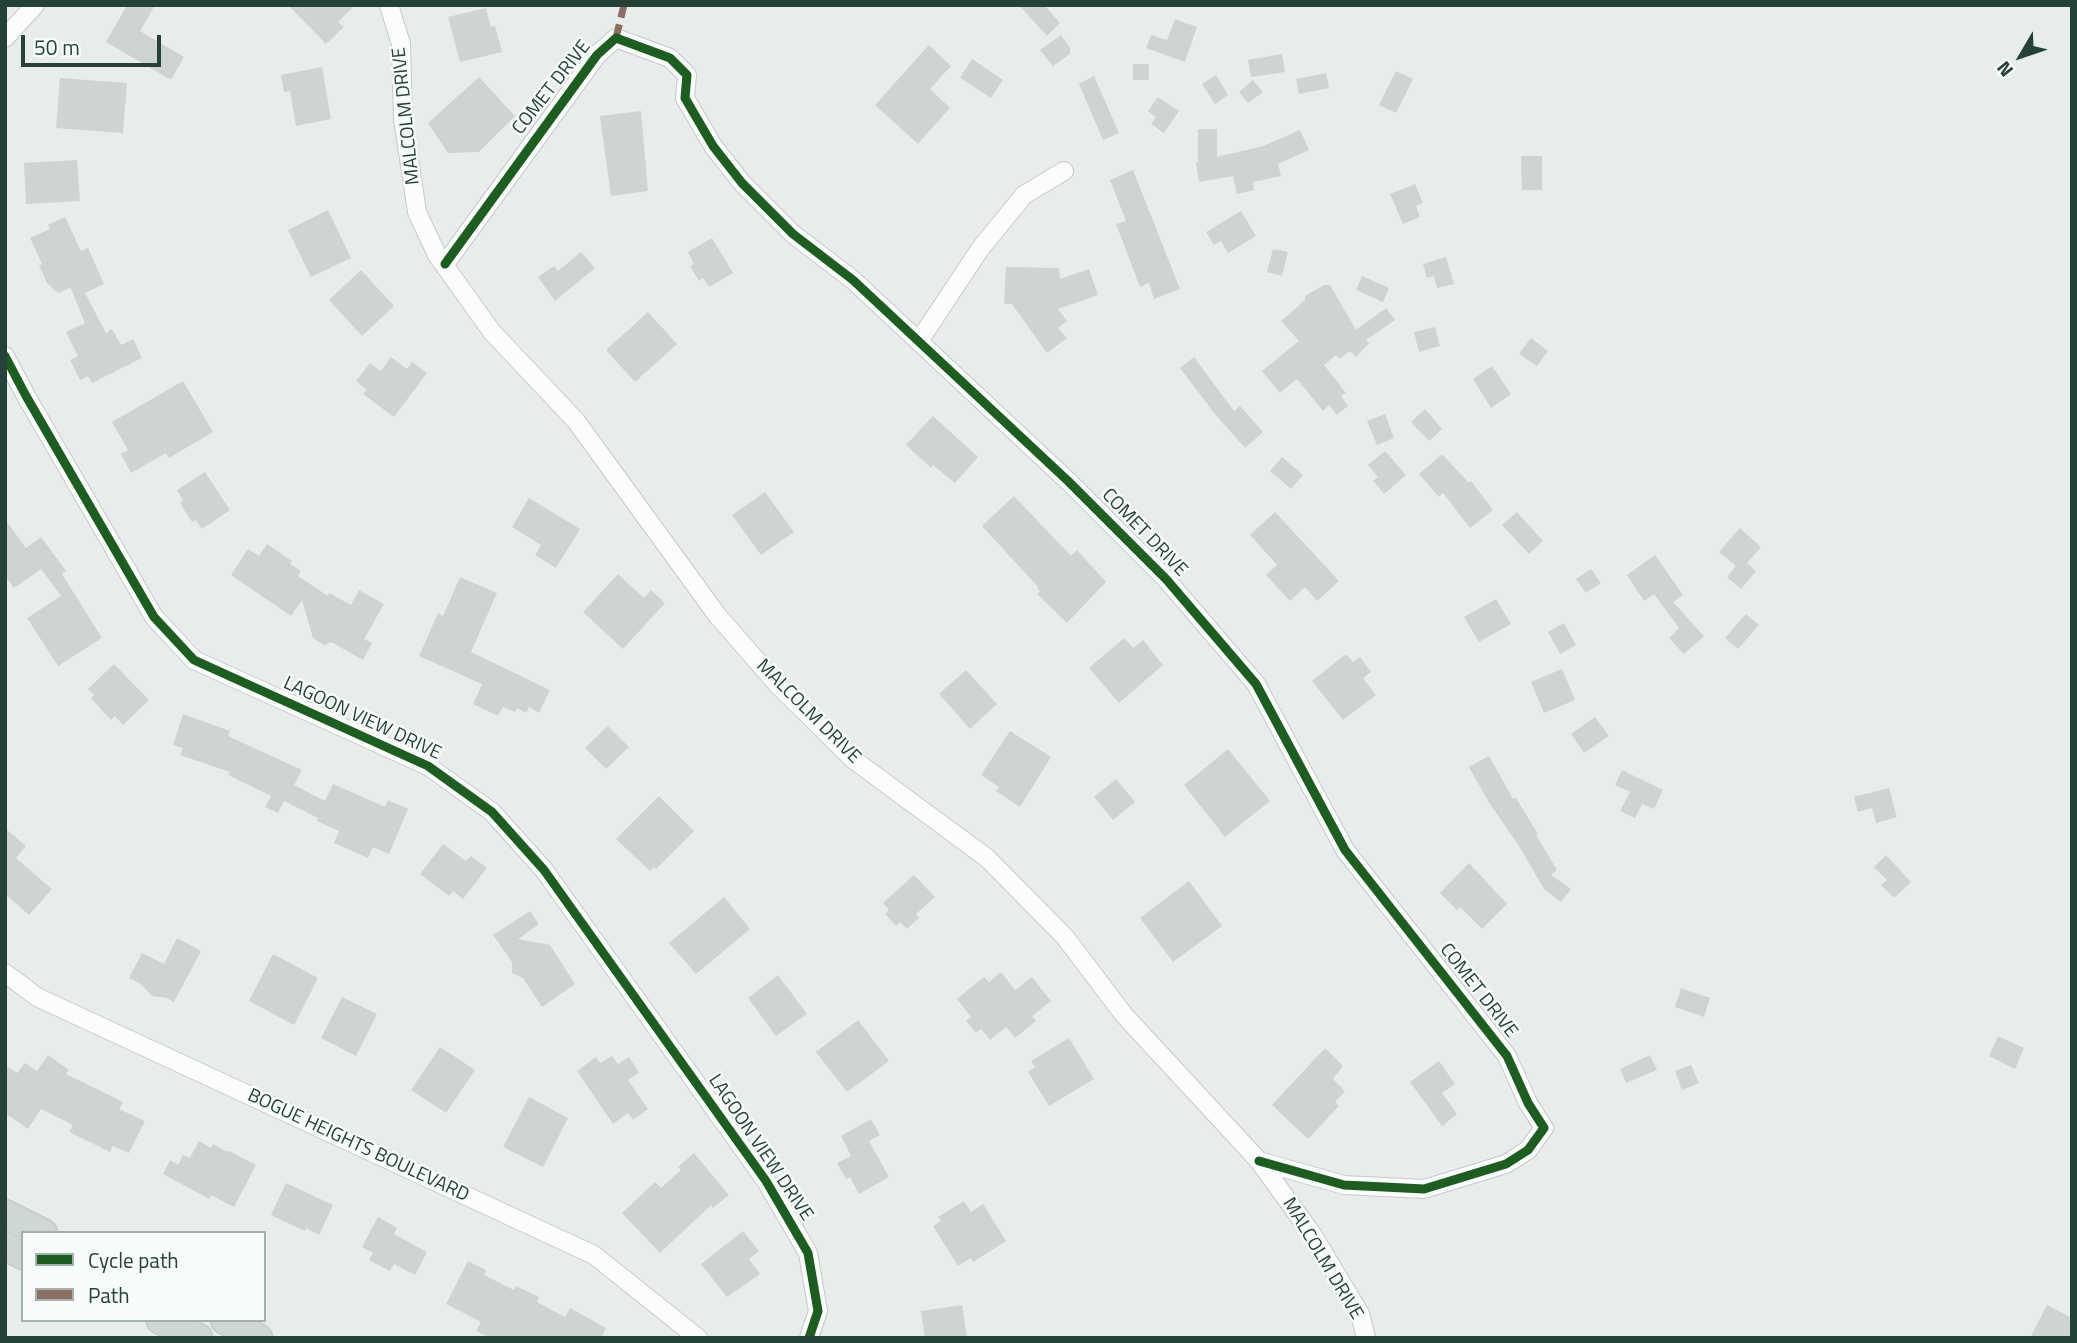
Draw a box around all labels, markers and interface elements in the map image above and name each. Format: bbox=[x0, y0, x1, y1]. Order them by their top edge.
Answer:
scale bar bbox=[24, 21, 164, 65]
north arrow bbox=[1986, 21, 2056, 91]
text: 50 m bbox=[34, 31, 80, 63]
street label: COMET DRIVE bbox=[508, 36, 596, 140]
street label: MALCOLM DRIVE bbox=[388, 46, 426, 186]
text: N bbox=[1989, 55, 2020, 84]
street label: COMET DRIVE bbox=[1096, 484, 1192, 582]
street label: MALCOLM DRIVE bbox=[751, 655, 865, 769]
street label: LAGOON VIEW DRIVE bbox=[279, 672, 445, 766]
street label: COMET DRIVE bbox=[1434, 939, 1522, 1043]
street label: LAGOON VIEW DRIVE bbox=[703, 1071, 817, 1225]
street label: BOGUE HEIGHTS BOULEVARD bbox=[244, 1085, 472, 1207]
street label: MALCOLM DRIVE bbox=[1277, 1194, 1367, 1324]
legend bbox=[21, 1231, 266, 1322]
text: Cycle path bbox=[88, 1244, 179, 1276]
text: Path bbox=[88, 1279, 130, 1311]

